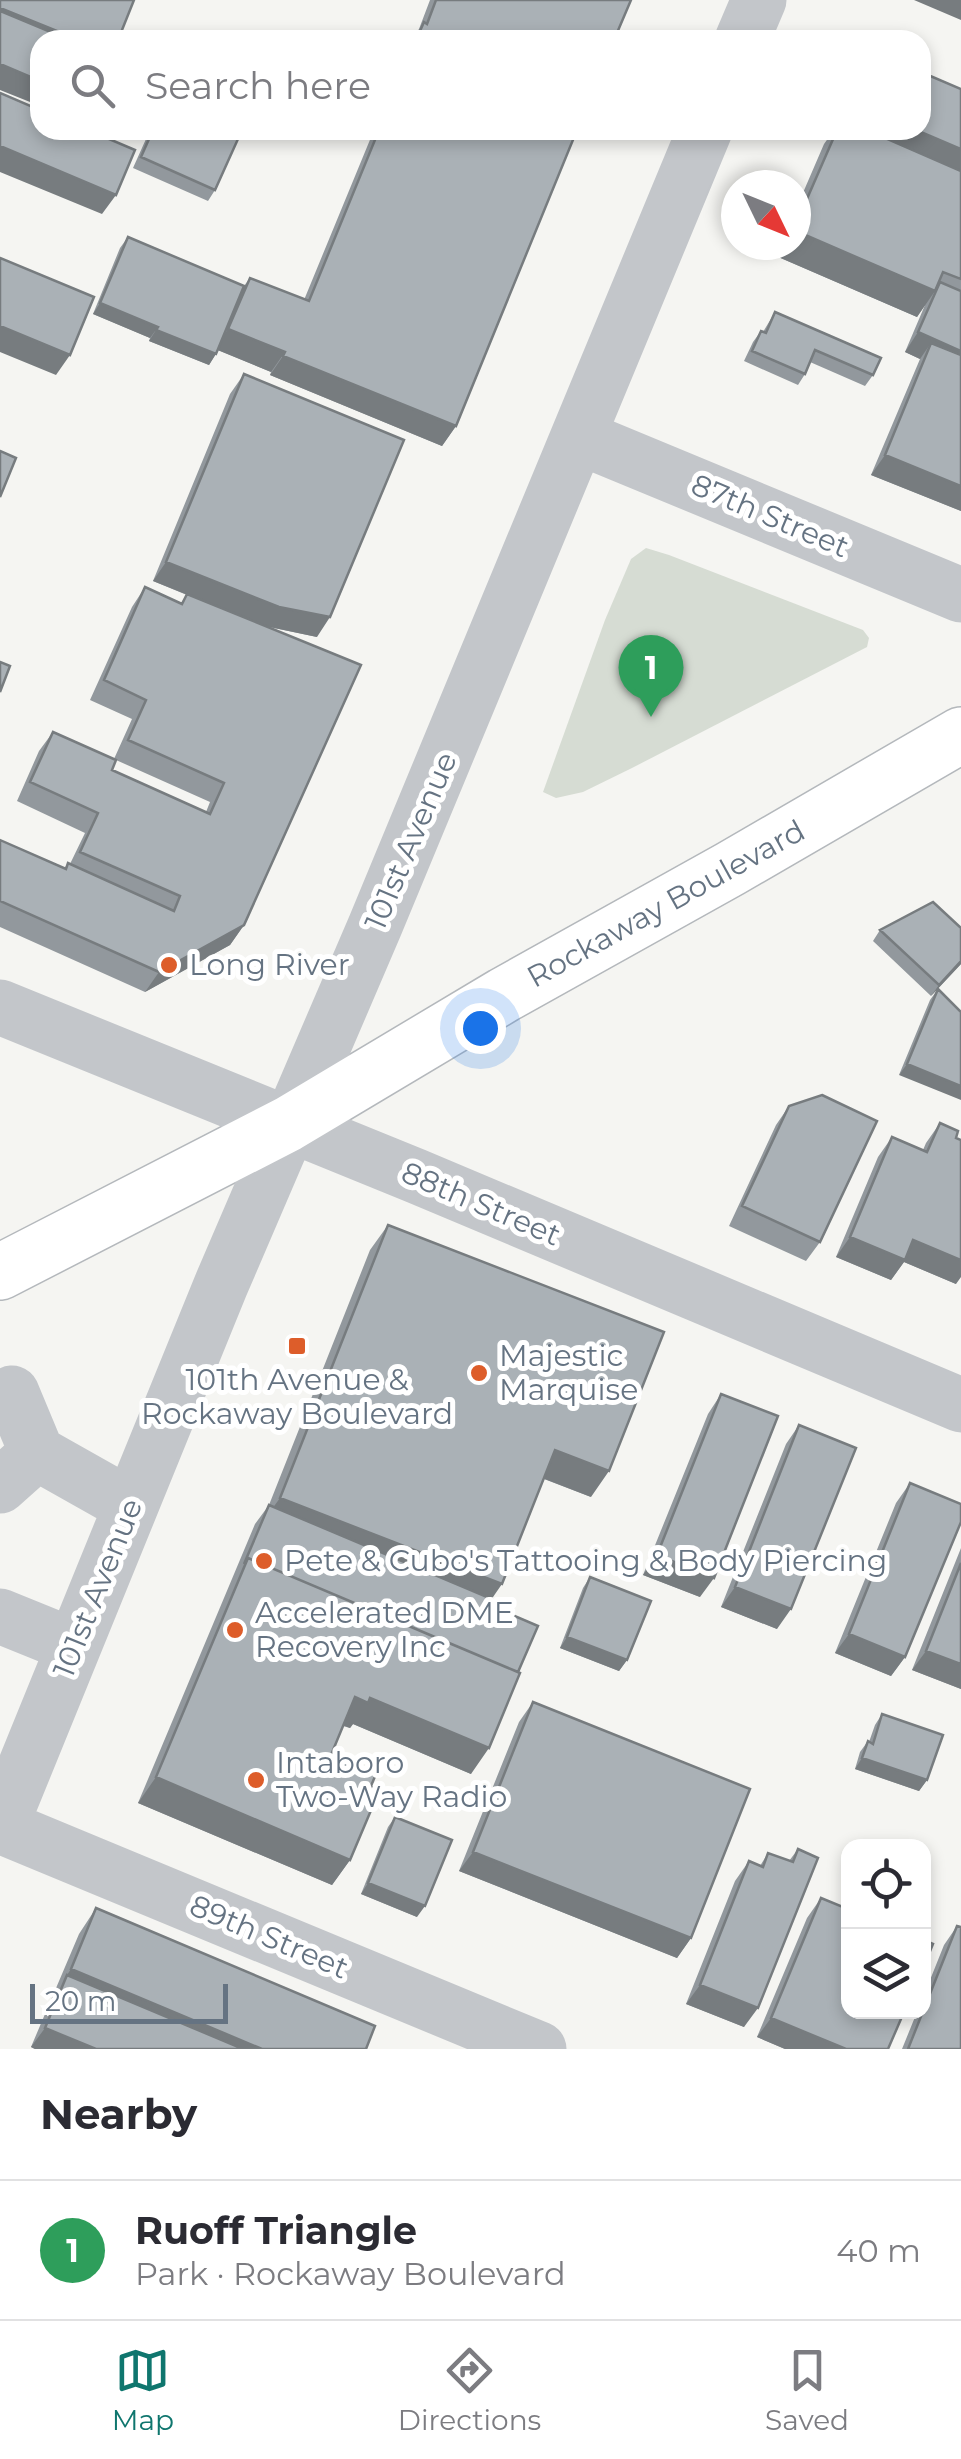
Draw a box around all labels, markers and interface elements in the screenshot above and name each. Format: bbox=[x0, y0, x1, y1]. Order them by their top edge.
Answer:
search box bbox=[30, 30, 931, 140]
icon: search bbox=[65, 58, 120, 113]
text: Search here bbox=[145, 62, 371, 109]
north arrow bbox=[721, 170, 811, 260]
street label: 87th Street bbox=[686, 466, 854, 565]
pin: 1 bbox=[618, 634, 684, 717]
street label: 101st Avenue bbox=[357, 746, 465, 935]
street label: Rockaway Boulevard bbox=[520, 812, 811, 995]
place label: Long River bbox=[189, 946, 350, 983]
marker: Long River bbox=[158, 954, 180, 976]
your location bbox=[455, 1003, 506, 1054]
street label: 88th Street bbox=[396, 1153, 566, 1254]
marker: 101th Avenue & Rockaway Boulevard bbox=[286, 1335, 308, 1357]
place label: Majestic Marquise bbox=[499, 1337, 638, 1408]
place label: 101th Avenue & Rockaway Boulevard bbox=[141, 1361, 453, 1432]
marker: Majestic Marquise bbox=[468, 1362, 490, 1384]
street label: 101st Avenue bbox=[45, 1493, 150, 1683]
place label: Pete & Cubo's Tattooing & Body Piercing bbox=[284, 1542, 887, 1579]
marker: Pete & Cubo's Tattooing & Body Piercing bbox=[253, 1550, 275, 1572]
place label: Accelerated DME Recovery Inc bbox=[255, 1594, 514, 1665]
marker: Accelerated DME Recovery Inc bbox=[224, 1619, 246, 1641]
place label: Intaboro Two-Way Radio bbox=[276, 1744, 507, 1815]
marker: Intaboro Two-Way Radio bbox=[245, 1769, 267, 1791]
map controls bbox=[841, 1839, 931, 2019]
button: locate bbox=[841, 1839, 931, 1929]
street label: 89th Street bbox=[184, 1887, 354, 1987]
button: layers bbox=[841, 1929, 931, 2019]
scale bar bbox=[30, 1979, 228, 2024]
text: 20 m bbox=[45, 1984, 116, 2018]
text: Nearby bbox=[40, 2088, 197, 2140]
text: Ruoff Triangle bbox=[135, 2207, 417, 2254]
text: 1 bbox=[66, 2231, 79, 2270]
text: 40 m bbox=[836, 2231, 921, 2270]
text: Park · Rockaway Boulevard bbox=[135, 2254, 566, 2293]
tab: Map bbox=[112, 2343, 174, 2437]
tab: Directions bbox=[398, 2343, 541, 2437]
tab: Saved bbox=[765, 2343, 849, 2437]

